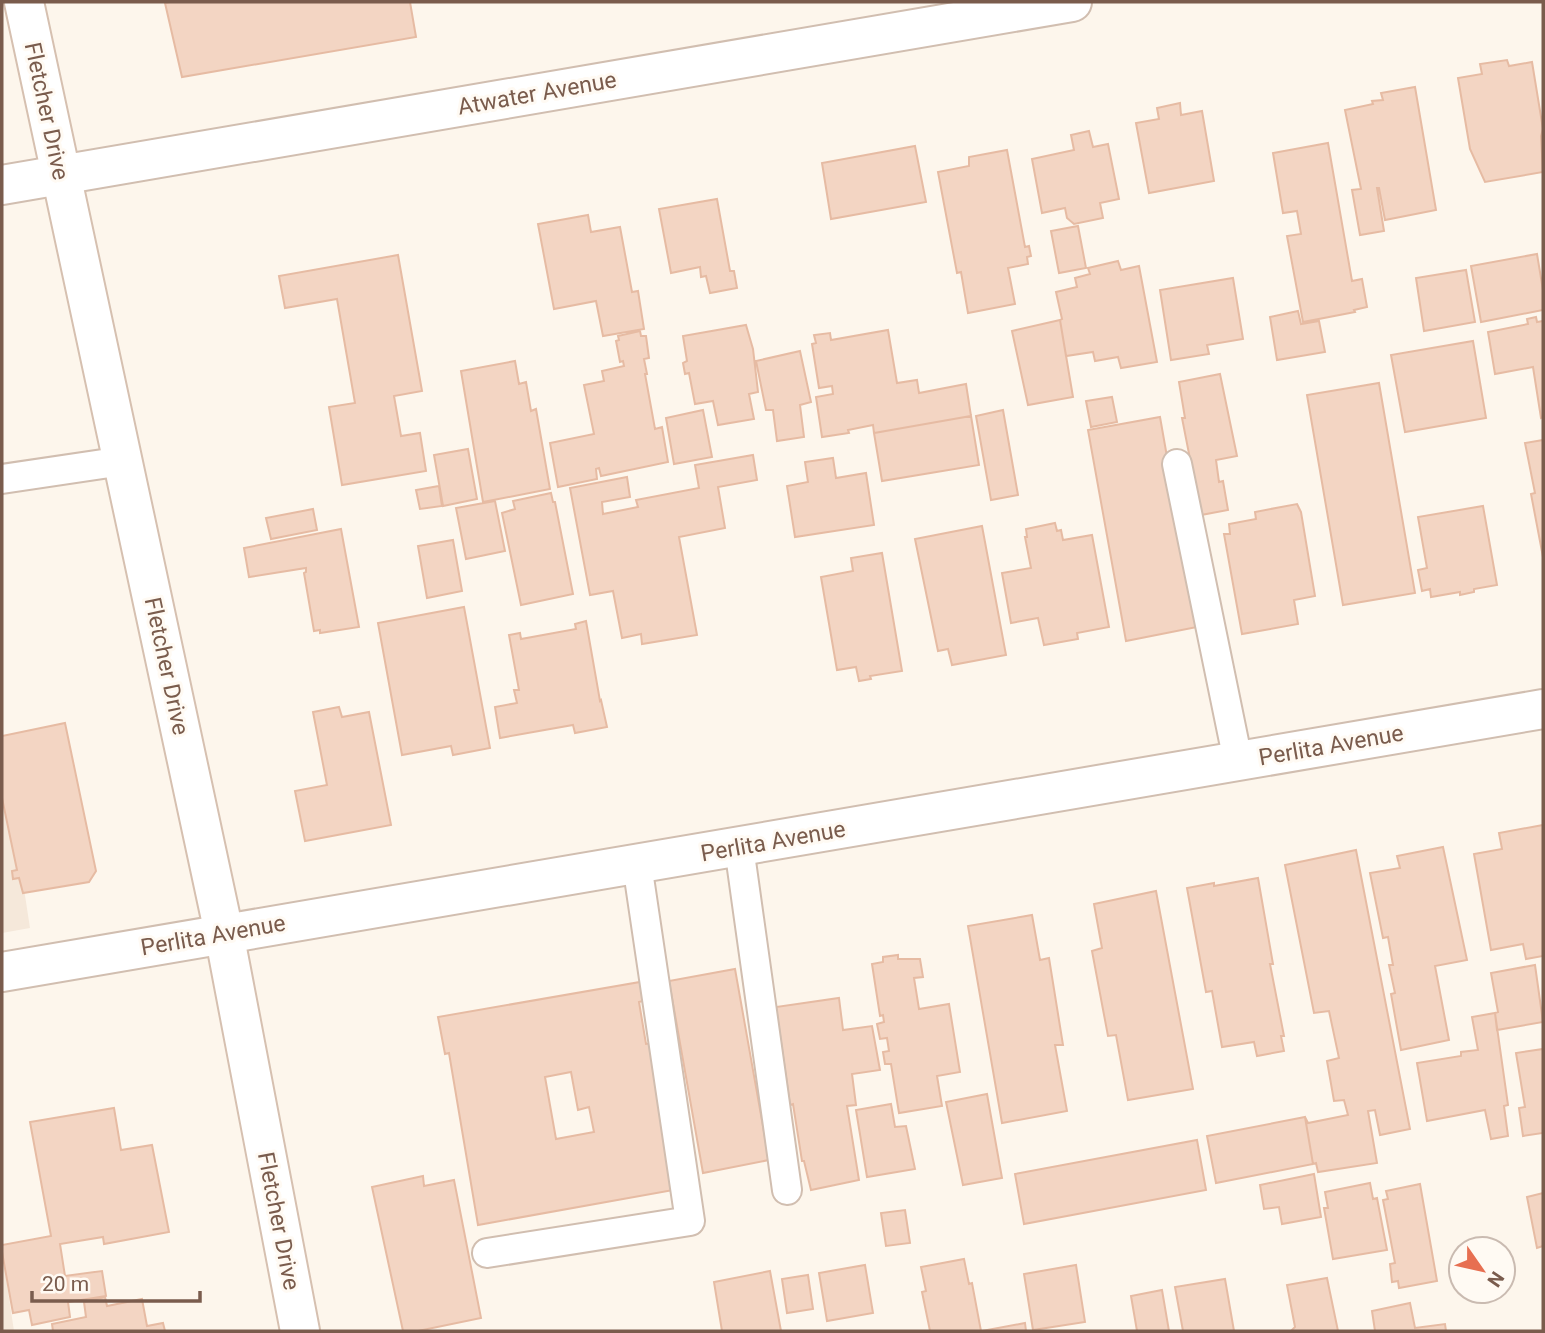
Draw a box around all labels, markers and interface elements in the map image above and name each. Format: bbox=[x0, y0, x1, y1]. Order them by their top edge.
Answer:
street label: Fletcher Drive bbox=[19, 40, 74, 182]
street label: Atwater Avenue bbox=[456, 66, 618, 121]
street label: Fletcher Drive bbox=[139, 595, 194, 737]
street label: Perlita Avenue bbox=[1257, 719, 1406, 772]
street label: Perlita Avenue bbox=[699, 815, 848, 868]
street label: Perlita Avenue bbox=[139, 909, 288, 962]
street label: Fletcher Drive bbox=[252, 1150, 305, 1292]
north arrow bbox=[1447, 1235, 1517, 1305]
scale bar bbox=[32, 1260, 200, 1304]
text: N bbox=[1482, 1267, 1509, 1291]
text: 20 m bbox=[42, 1272, 89, 1296]

